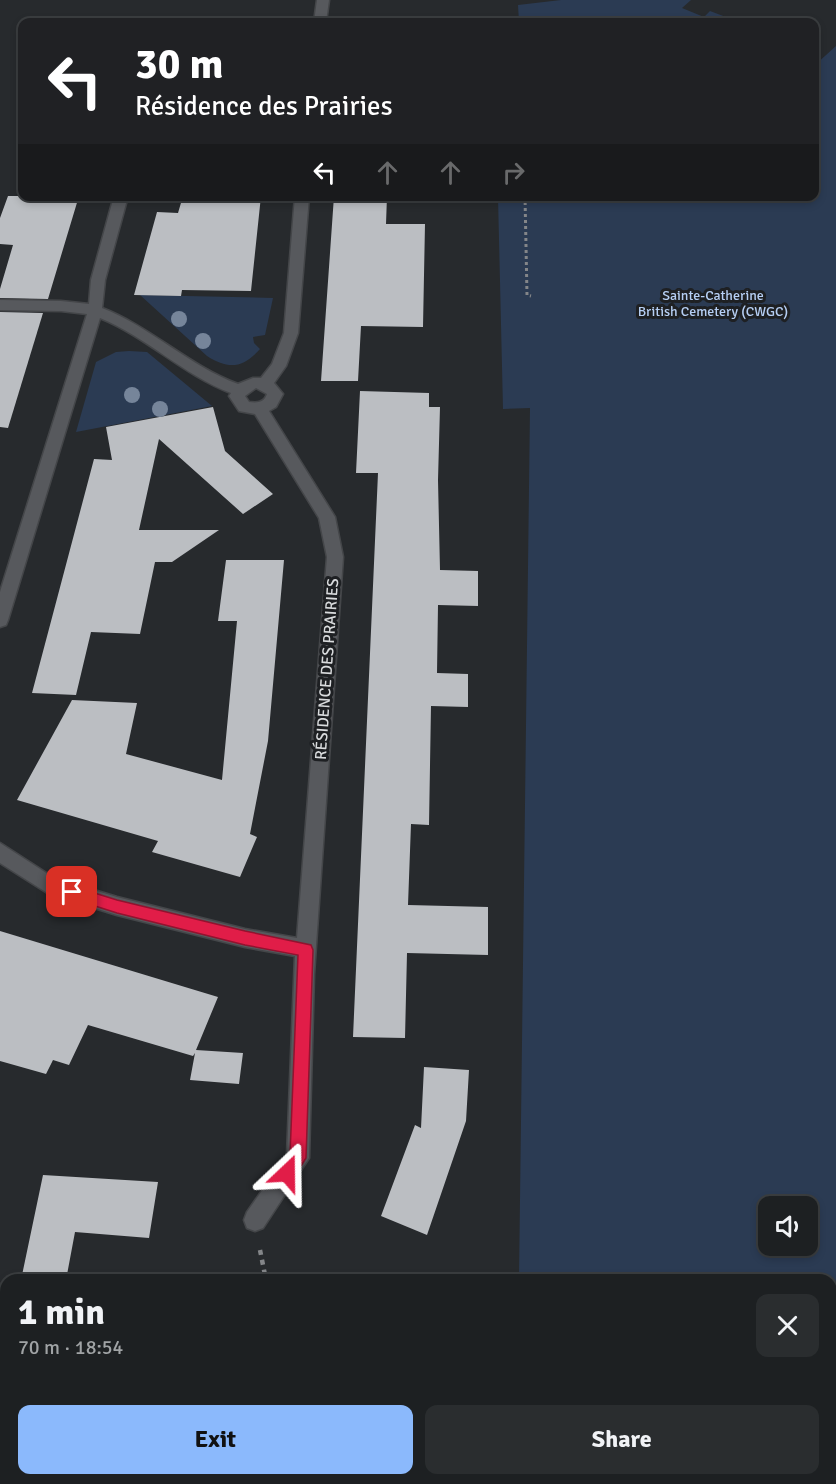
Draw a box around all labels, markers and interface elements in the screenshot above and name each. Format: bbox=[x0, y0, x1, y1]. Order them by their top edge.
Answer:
text: 30 m bbox=[135, 39, 224, 90]
icon: left bbox=[36, 42, 114, 120]
text: Résidence des Prairies bbox=[135, 90, 392, 123]
icon: left bbox=[308, 156, 341, 189]
icon: ahead bbox=[371, 156, 404, 189]
icon: ahead bbox=[434, 156, 467, 189]
icon: right bbox=[497, 156, 530, 189]
park label: Sainte-Catherine British Cemetery (CWGC) bbox=[638, 287, 788, 320]
street label: RÉSIDENCE DES PRAIRIES bbox=[311, 577, 343, 761]
pin bbox=[46, 866, 97, 917]
icon: arrive bbox=[55, 875, 88, 908]
position arrow bbox=[255, 1141, 319, 1205]
map controls bbox=[758, 1196, 818, 1256]
button: sound bbox=[758, 1196, 818, 1256]
text: 1 min bbox=[18, 1290, 105, 1335]
button: close bbox=[756, 1294, 819, 1357]
text: 70 m · 18:54 bbox=[18, 1335, 123, 1360]
button: Exit bbox=[18, 1405, 413, 1474]
button: Share bbox=[425, 1405, 819, 1474]

